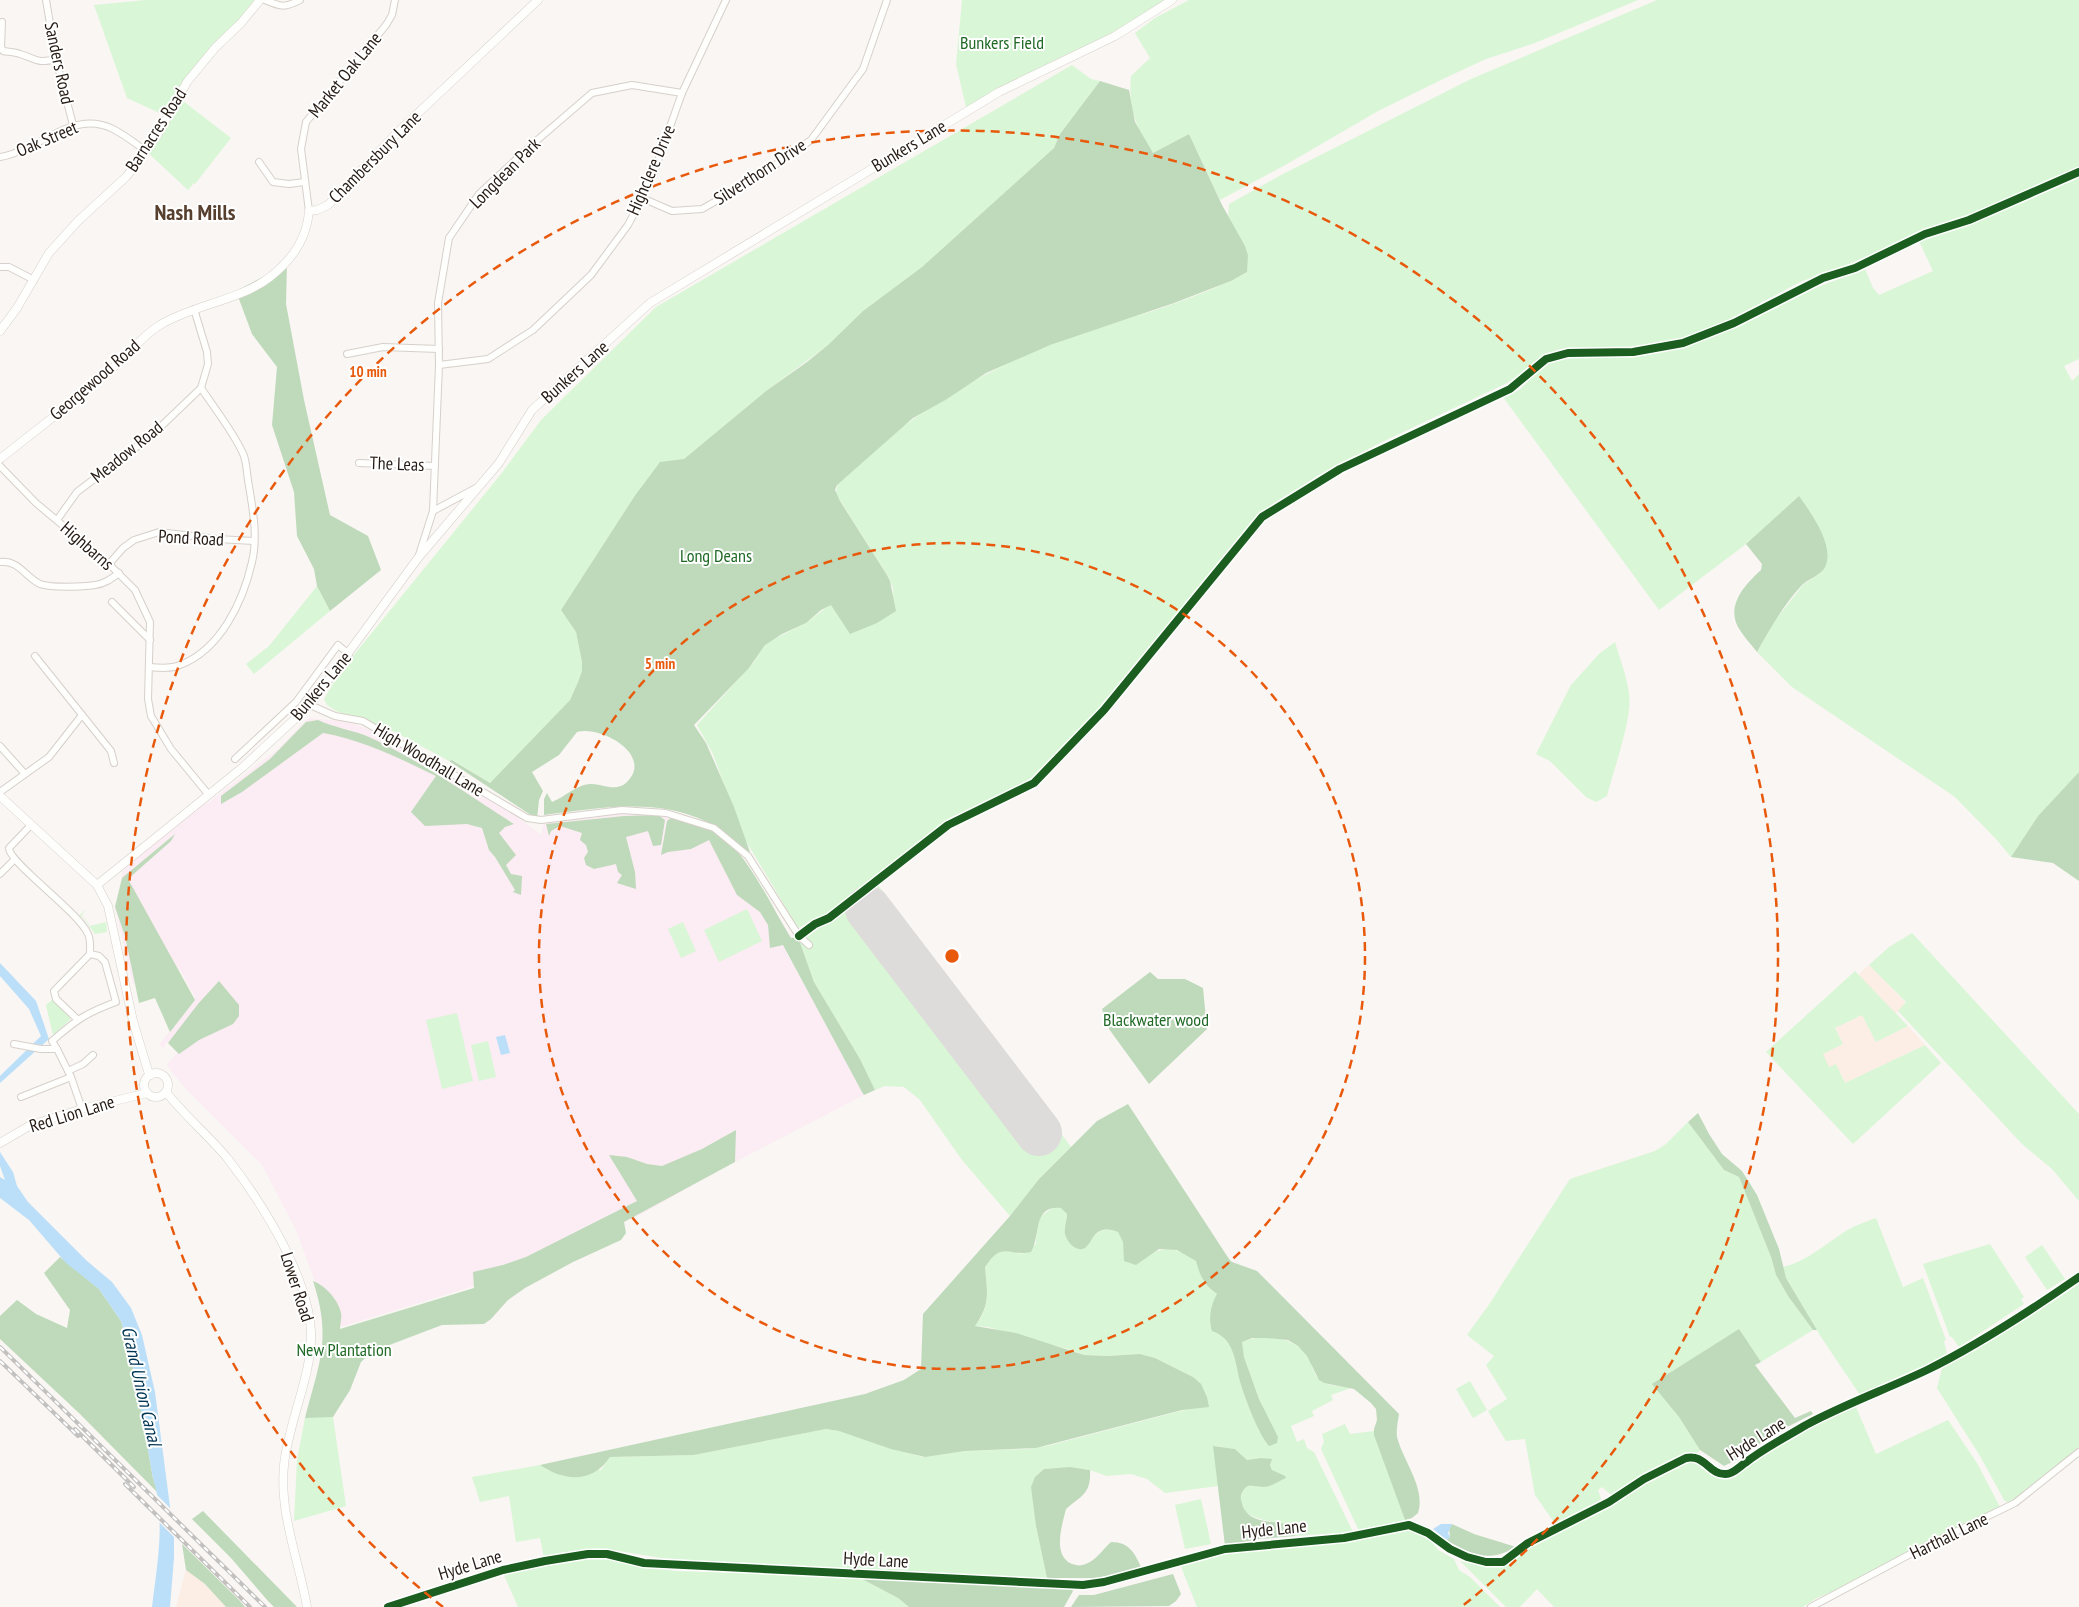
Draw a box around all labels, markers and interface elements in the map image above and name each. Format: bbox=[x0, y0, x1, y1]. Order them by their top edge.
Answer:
street label: Sanders Road bbox=[40, 20, 79, 106]
street label: Market Oak Lane bbox=[303, 27, 386, 122]
park label: Bunkers Field bbox=[960, 31, 1044, 54]
street label: Barnacres Road bbox=[120, 84, 191, 176]
street label: Chambersbury Lane bbox=[323, 105, 426, 208]
street label: Bunkers Lane bbox=[867, 114, 950, 177]
street label: Oak Street bbox=[13, 115, 81, 162]
street label: Highclere Drive bbox=[621, 121, 680, 219]
street label: Longdean Park bbox=[464, 132, 545, 213]
street label: Silverthorn Drive bbox=[709, 133, 810, 210]
district label: Nash Mills bbox=[154, 198, 236, 226]
street label: Georgewood Road bbox=[45, 334, 145, 425]
street label: Bunkers Lane bbox=[536, 335, 613, 408]
text: 10 min bbox=[349, 362, 387, 381]
street label: Meadow Road bbox=[86, 416, 167, 488]
street label: The Leas bbox=[369, 451, 425, 476]
street label: Highbarns bbox=[56, 516, 119, 575]
street label: Pond Road bbox=[158, 524, 224, 551]
park label: Long Deans bbox=[680, 544, 752, 567]
street label: Bunkers Lane bbox=[285, 646, 356, 725]
text: 5 min bbox=[645, 654, 675, 673]
street label: High Woodhall Lane bbox=[370, 718, 489, 802]
centre of rings bbox=[943, 947, 961, 965]
park label: Blackwater wood bbox=[1103, 1008, 1209, 1031]
street label: Red Lion Lane bbox=[27, 1090, 117, 1137]
street label: Lower Road bbox=[275, 1249, 319, 1324]
water label: Grand Union Canal bbox=[117, 1324, 168, 1450]
park label: New Plantation bbox=[296, 1338, 392, 1361]
street label: Hyde Lane bbox=[1722, 1412, 1789, 1466]
street label: Harthall Lane bbox=[1906, 1507, 1992, 1564]
street label: Hyde Lane bbox=[1240, 1514, 1308, 1543]
street label: Hyde Lane bbox=[435, 1544, 504, 1585]
street label: Hyde Lane bbox=[843, 1546, 909, 1573]

